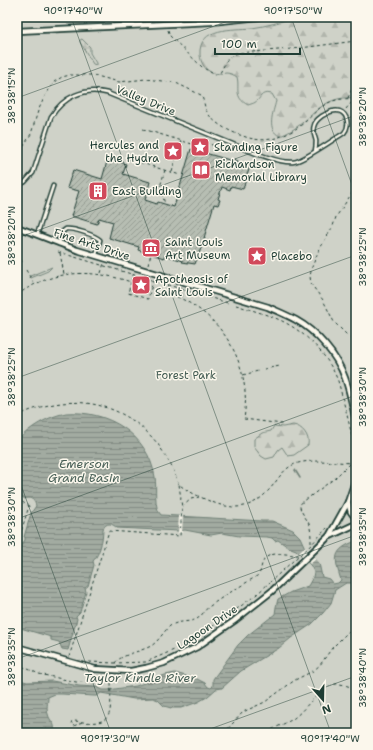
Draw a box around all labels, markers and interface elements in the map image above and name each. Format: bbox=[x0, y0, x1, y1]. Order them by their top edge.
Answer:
text: 90°17'40"W bbox=[43, 4, 103, 17]
text: 90°17'50"W bbox=[263, 4, 323, 17]
scale bar bbox=[215, 30, 300, 56]
text: 100 m bbox=[221, 36, 257, 52]
text: 38°38'15"N bbox=[5, 68, 18, 124]
street label: Valley Drive bbox=[114, 82, 178, 119]
text: 38°38'20"N bbox=[356, 87, 369, 147]
place icon: Standing Figure bbox=[189, 136, 211, 158]
place label: Hercules and the Hydra bbox=[90, 138, 159, 166]
place icon: Hercules and the Hydra bbox=[162, 140, 184, 162]
place label: Standing Figure bbox=[214, 140, 298, 155]
place label: Richardson Memorial Library bbox=[215, 157, 307, 185]
library icon: Richardson Memorial Library bbox=[190, 159, 212, 181]
building icon: East Building bbox=[87, 180, 109, 202]
place label: East Building bbox=[112, 184, 182, 199]
text: 38°38'20"N bbox=[5, 206, 18, 266]
street label: Fine Arts Drive bbox=[52, 225, 132, 264]
text: 38°38'25"N bbox=[356, 227, 369, 287]
place label: Saint Louis Art Museum bbox=[165, 235, 231, 263]
museum icon: Saint Louis Art Museum bbox=[140, 237, 162, 259]
place icon: Placebo bbox=[246, 245, 268, 267]
place label: Placebo bbox=[271, 249, 312, 264]
place label: Apotheosis of Saint Louis bbox=[155, 272, 229, 300]
place icon: Apotheosis of Saint Louis bbox=[130, 274, 152, 296]
text: 38°38'25"N bbox=[5, 347, 18, 407]
text: 38°38'30"N bbox=[356, 367, 369, 427]
park label: Forest Park bbox=[156, 368, 216, 383]
water label: Emerson Grand Basin bbox=[48, 456, 120, 486]
text: 38°38'30"N bbox=[5, 487, 18, 547]
text: 38°38'35"N bbox=[356, 507, 369, 567]
street label: Lagoon Drive bbox=[174, 602, 241, 653]
text: 38°38'35"N bbox=[5, 627, 18, 687]
text: 38°38'40"N bbox=[356, 648, 369, 708]
water label: Taylor Kindle River bbox=[84, 670, 196, 686]
north arrow bbox=[303, 680, 343, 720]
text: N bbox=[319, 700, 333, 718]
text: 90°17'30"W bbox=[80, 732, 140, 745]
text: 90°17'40"W bbox=[300, 732, 360, 745]

